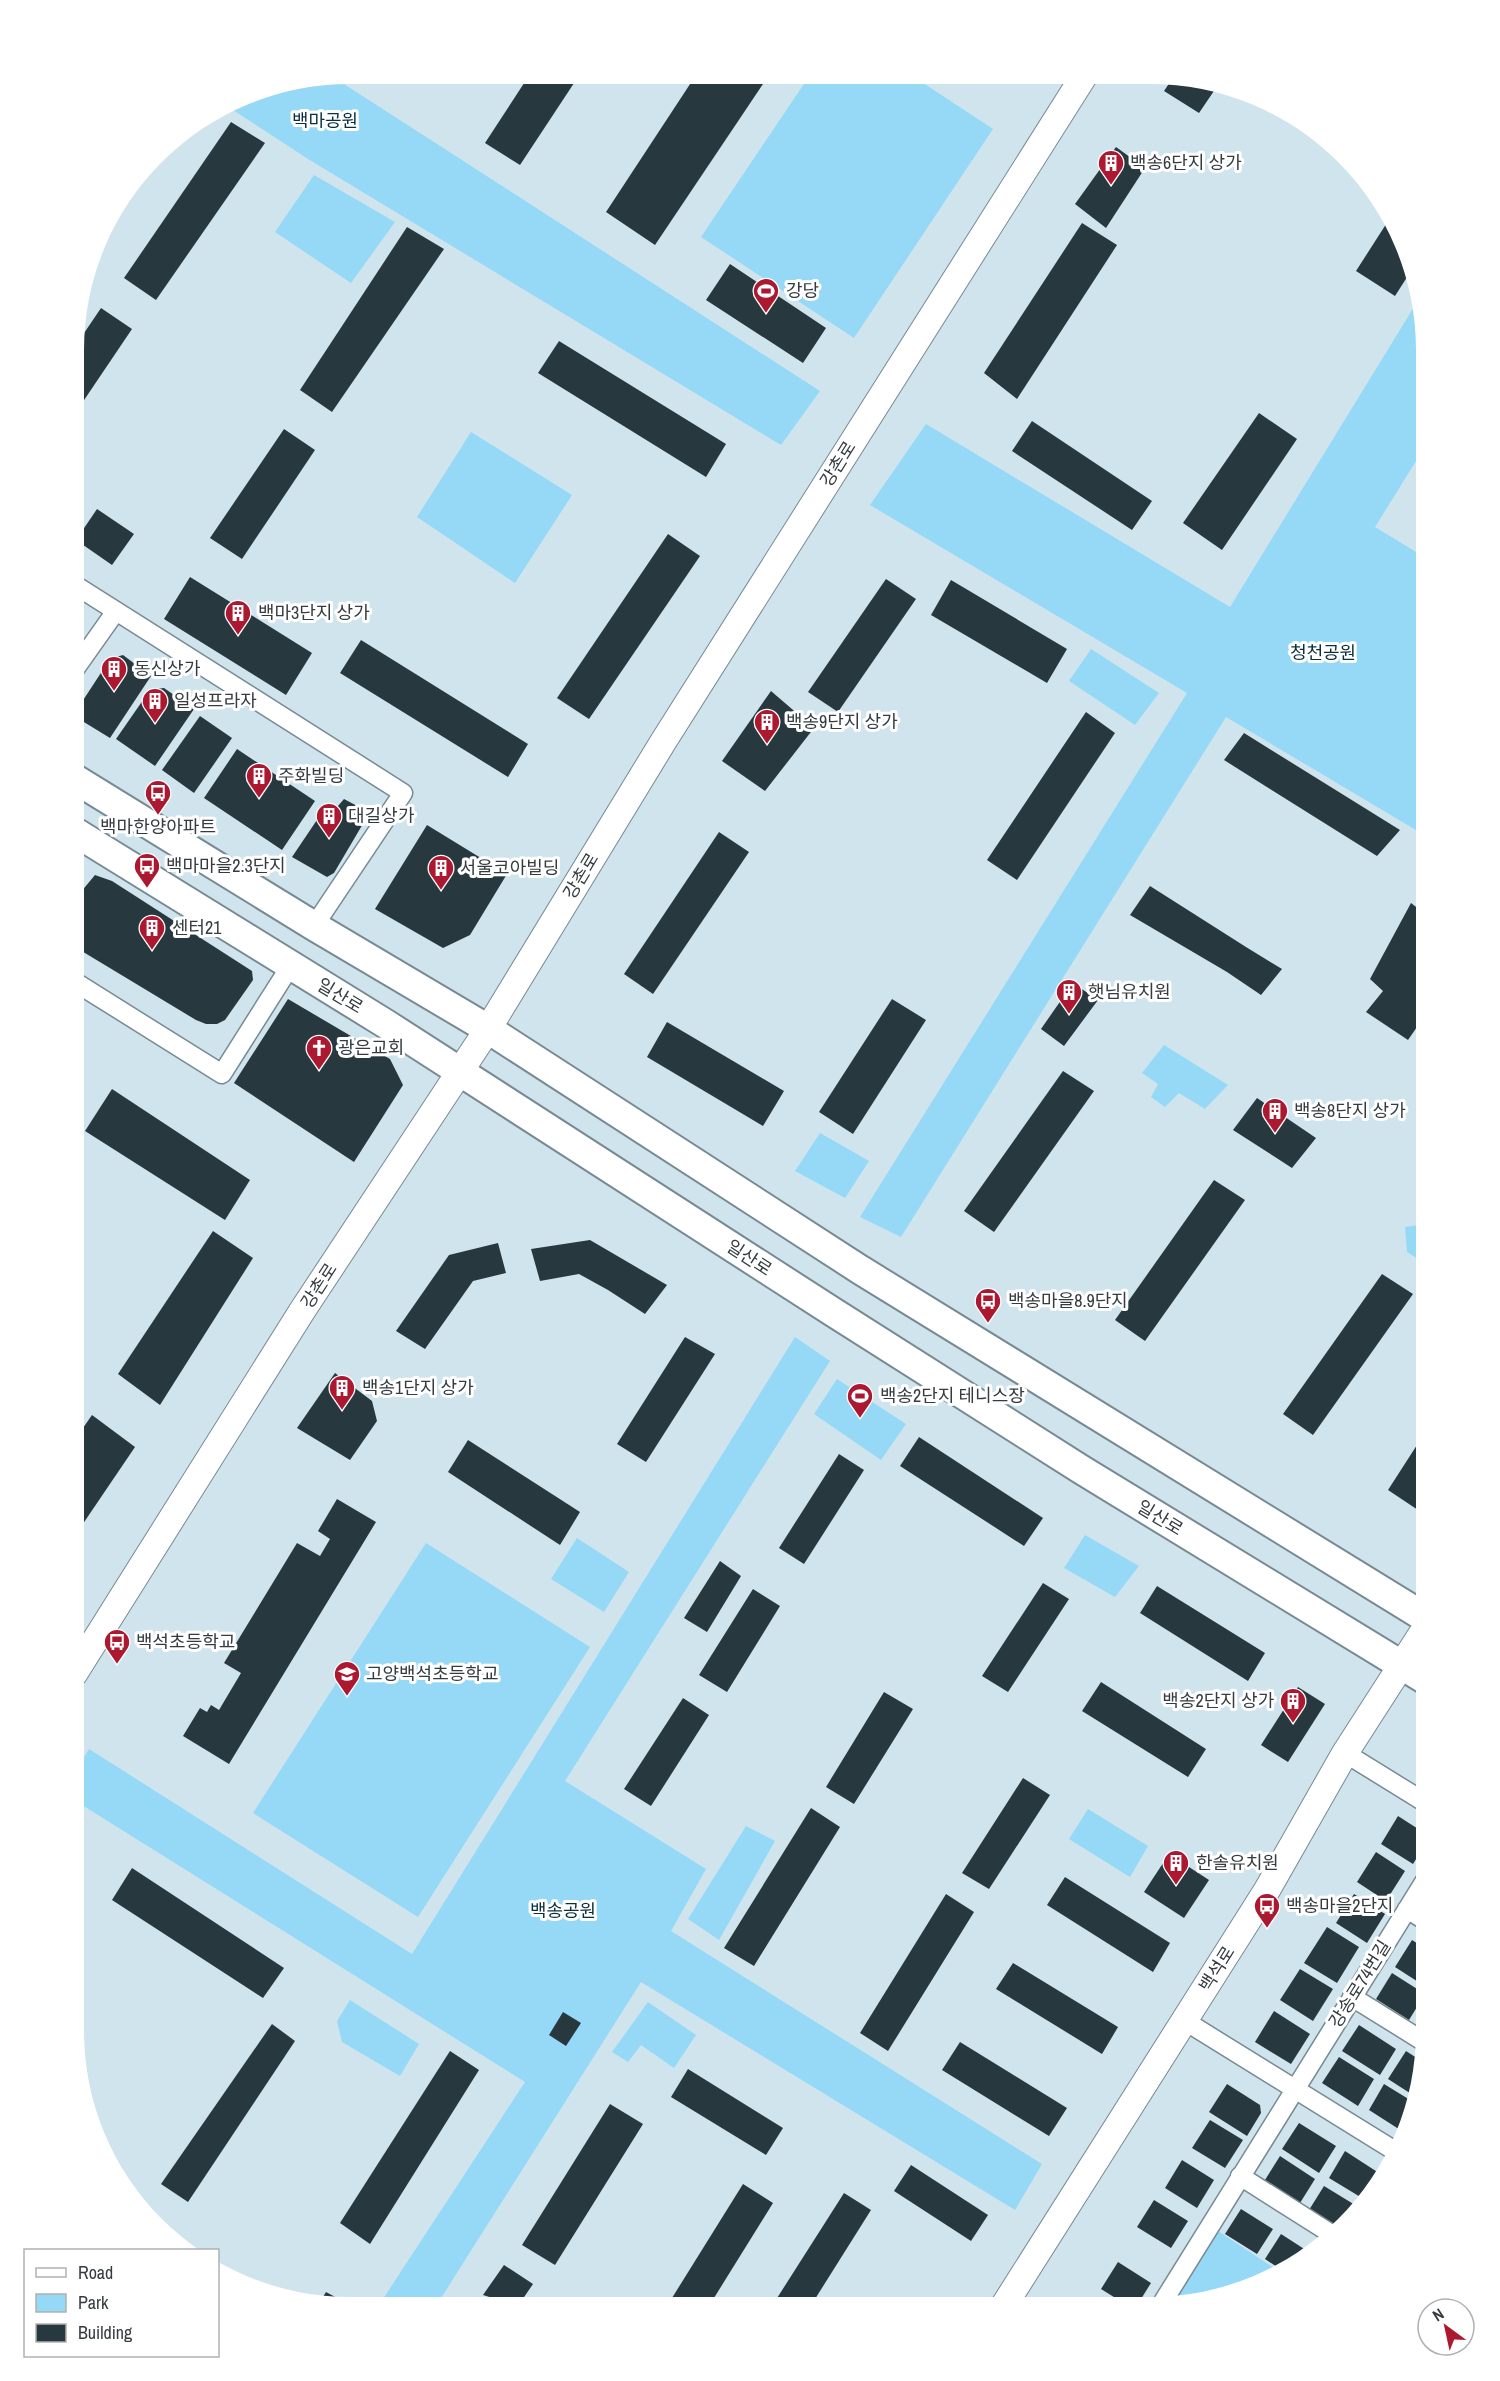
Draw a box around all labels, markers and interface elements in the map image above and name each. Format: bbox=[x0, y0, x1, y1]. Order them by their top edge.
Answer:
park label: 백마공원 bbox=[292, 108, 358, 133]
building icon: 백송6단지 상가 bbox=[1096, 148, 1126, 186]
place label: 백송6단지 상가 bbox=[1130, 150, 1242, 175]
sports icon: 강당 bbox=[751, 276, 781, 314]
place label: 강당 bbox=[786, 278, 819, 303]
street label: 강촌로 bbox=[814, 436, 861, 491]
building icon: 백마3단지 상가 bbox=[223, 598, 253, 636]
place label: 백마3단지 상가 bbox=[258, 600, 370, 625]
park label: 청천공원 bbox=[1290, 640, 1356, 665]
building icon: 동신상가 bbox=[99, 654, 129, 692]
place label: 동신상가 bbox=[134, 656, 201, 681]
building icon: 일성프라자 bbox=[140, 686, 170, 724]
place label: 일성프라자 bbox=[174, 688, 257, 713]
building icon: 백송9단지 상가 bbox=[752, 707, 782, 745]
place label: 백송9단지 상가 bbox=[786, 709, 898, 734]
building icon: 주화빌딩 bbox=[244, 761, 274, 799]
place label: 주화빌딩 bbox=[278, 763, 344, 788]
bus stop icon: 백마한양아파트 bbox=[143, 778, 173, 816]
building icon: 대길상가 bbox=[314, 801, 344, 839]
place label: 대길상가 bbox=[348, 803, 415, 828]
place label: 백마한양아파트 bbox=[100, 814, 216, 839]
street label: 강촌로 bbox=[557, 848, 604, 903]
bus stop icon: 백마마을2.3단지 bbox=[132, 851, 162, 889]
place label: 백마마을2.3단지 bbox=[166, 853, 286, 878]
building icon: 서울코아빌딩 bbox=[426, 853, 456, 891]
place label: 서울코아빌딩 bbox=[460, 855, 559, 880]
building icon: 센터21 bbox=[137, 913, 167, 951]
place label: 센터21 bbox=[172, 915, 222, 940]
street label: 일산로 bbox=[313, 972, 368, 1019]
building icon: 햇님유치원 bbox=[1054, 977, 1084, 1015]
place label: 햇님유치원 bbox=[1088, 979, 1171, 1004]
church icon: 광은교회 bbox=[304, 1033, 334, 1071]
place label: 광은교회 bbox=[338, 1035, 404, 1060]
building icon: 백송8단지 상가 bbox=[1260, 1096, 1290, 1134]
place label: 백송8단지 상가 bbox=[1294, 1098, 1406, 1123]
street label: 일산로 bbox=[722, 1234, 777, 1282]
street label: 강촌로 bbox=[295, 1258, 343, 1313]
bus stop icon: 백송마을8.9단지 bbox=[973, 1286, 1003, 1324]
place label: 백송마을8.9단지 bbox=[1008, 1288, 1128, 1313]
building icon: 백송1단지 상가 bbox=[327, 1373, 357, 1411]
place label: 백송1단지 상가 bbox=[362, 1375, 474, 1400]
sports icon: 백송2단지 테니스장 bbox=[845, 1381, 875, 1419]
place label: 백송2단지 테니스장 bbox=[880, 1383, 1025, 1408]
street label: 일산로 bbox=[1133, 1494, 1188, 1541]
bus stop icon: 백석초등학교 bbox=[102, 1627, 132, 1665]
place label: 백석초등학교 bbox=[136, 1629, 235, 1654]
school or university icon: 고양백석초등학교 bbox=[332, 1659, 362, 1697]
place label: 고양백석초등학교 bbox=[366, 1661, 498, 1686]
building icon: 백송2단지 상가 bbox=[1278, 1686, 1308, 1724]
place label: 백송2단지 상가 bbox=[1162, 1688, 1274, 1713]
building icon: 한솔유치원 bbox=[1161, 1848, 1191, 1886]
place label: 한솔유치원 bbox=[1196, 1850, 1279, 1875]
bus stop icon: 백송마을2단지 bbox=[1252, 1891, 1282, 1929]
place label: 백송마을2단지 bbox=[1286, 1893, 1394, 1918]
park label: 백송공원 bbox=[530, 1898, 596, 1923]
street label: 강송로74번길 bbox=[1323, 1935, 1396, 2032]
street label: 백석로 bbox=[1193, 1941, 1240, 1996]
legend bbox=[24, 2249, 219, 2357]
text: Road bbox=[78, 2260, 113, 2285]
text: Park bbox=[78, 2290, 109, 2315]
north arrow bbox=[1416, 2297, 1476, 2357]
text: N bbox=[1428, 2303, 1448, 2326]
text: Building bbox=[78, 2320, 133, 2345]

